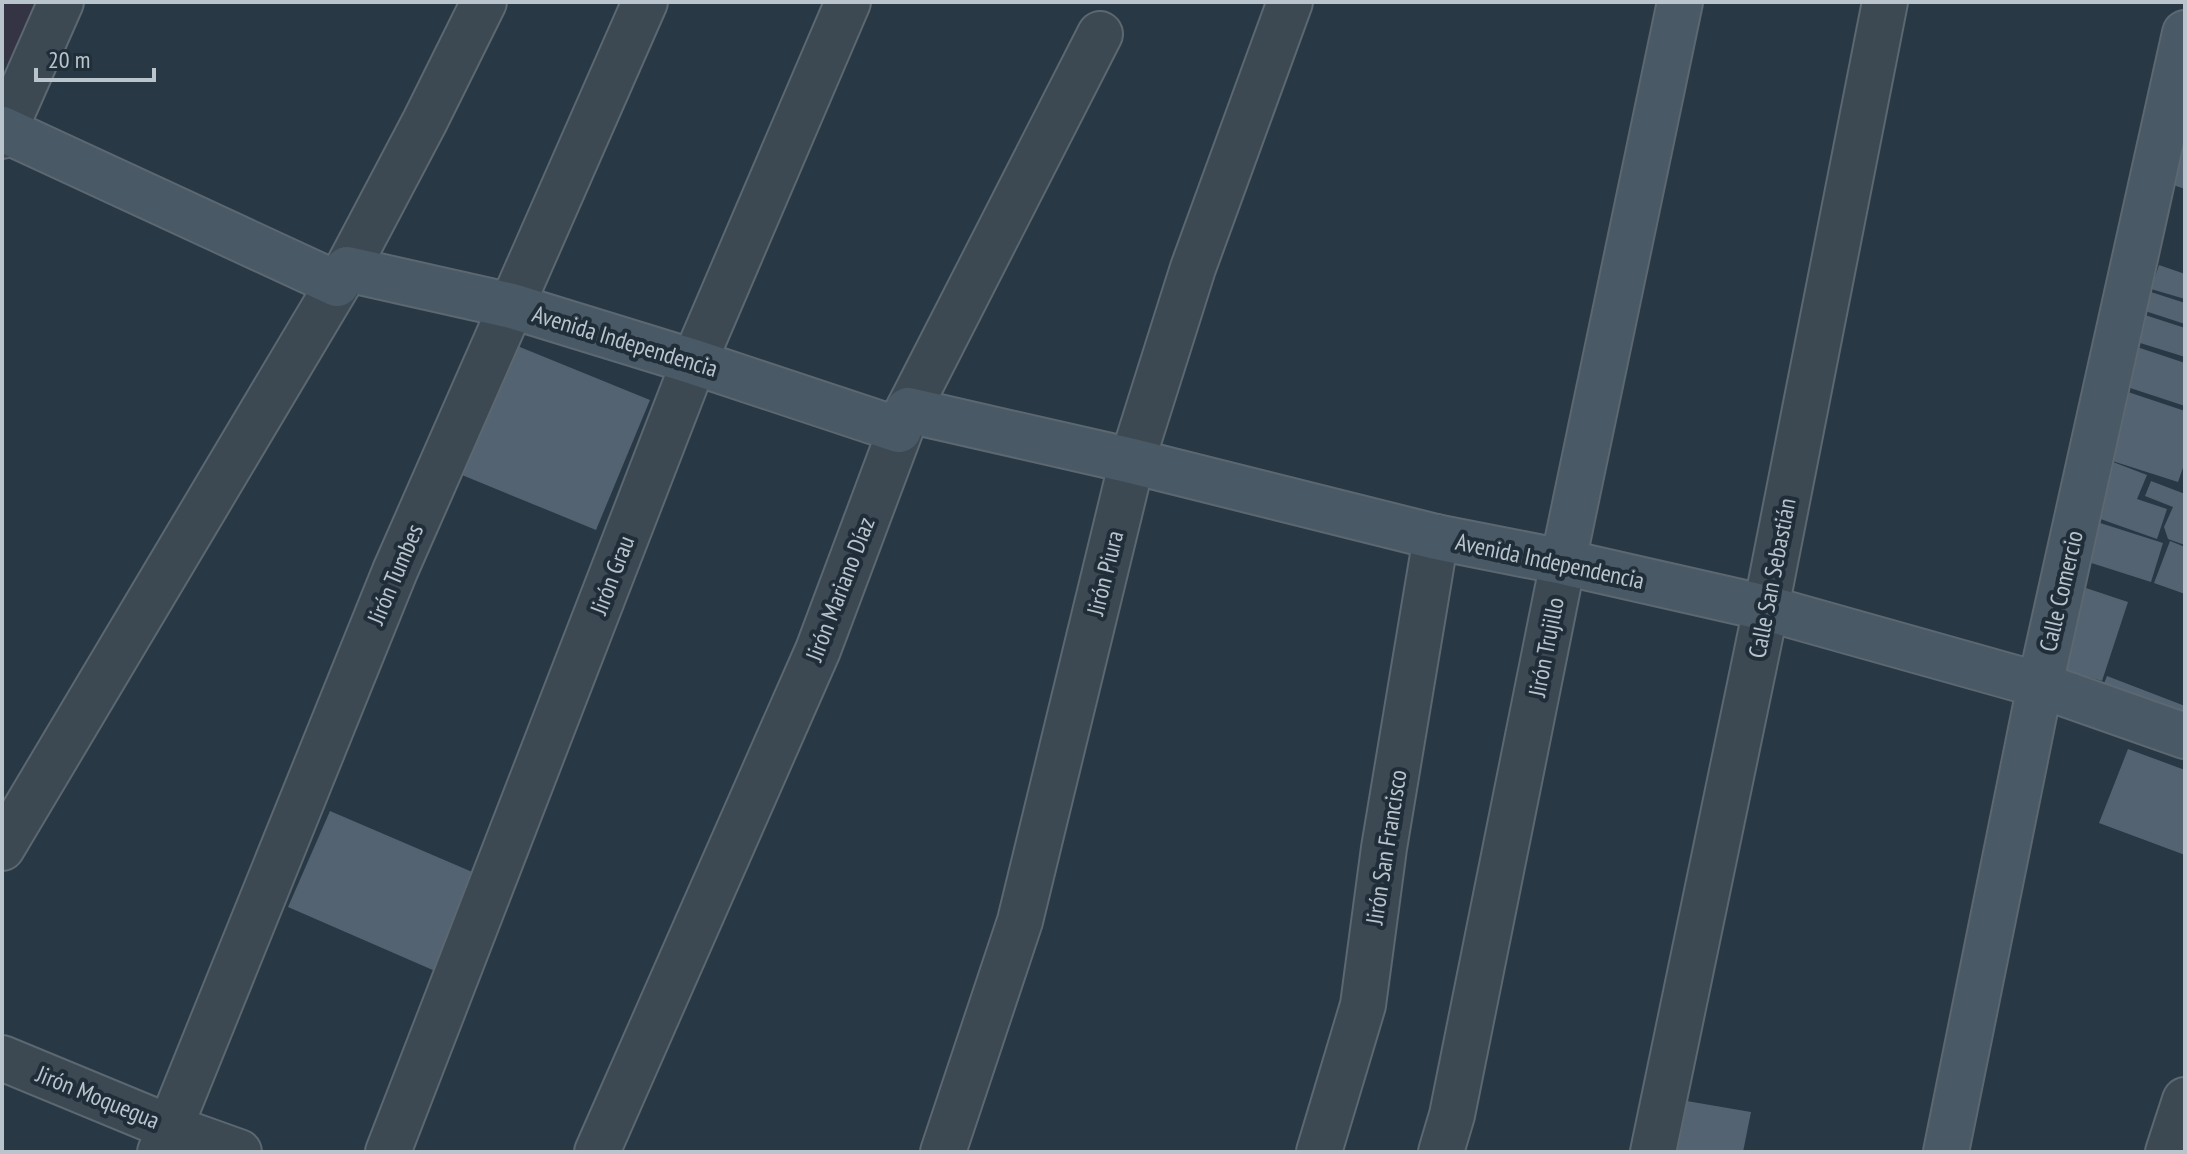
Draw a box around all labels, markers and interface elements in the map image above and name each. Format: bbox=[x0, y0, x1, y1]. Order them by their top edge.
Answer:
scale bar bbox=[36, 32, 154, 82]
text: 20 m bbox=[48, 44, 90, 75]
street label: Avenida Independencia bbox=[529, 298, 721, 384]
street label: Calle San Sebastián bbox=[1741, 495, 1803, 661]
street label: Jirón Mariano Díaz bbox=[798, 513, 882, 666]
street label: Jirón Tumbes bbox=[360, 519, 430, 630]
street label: Avenida Independencia bbox=[1453, 526, 1647, 596]
street label: Jirón Piura bbox=[1079, 527, 1130, 620]
street label: Calle Comercio bbox=[2032, 527, 2090, 655]
street label: Jirón Grau bbox=[582, 531, 641, 620]
street label: Jirón Trujillo bbox=[1521, 595, 1571, 700]
street label: Jirón San Francisco bbox=[1358, 768, 1414, 927]
street label: Jirón Moquegua bbox=[31, 1058, 164, 1136]

